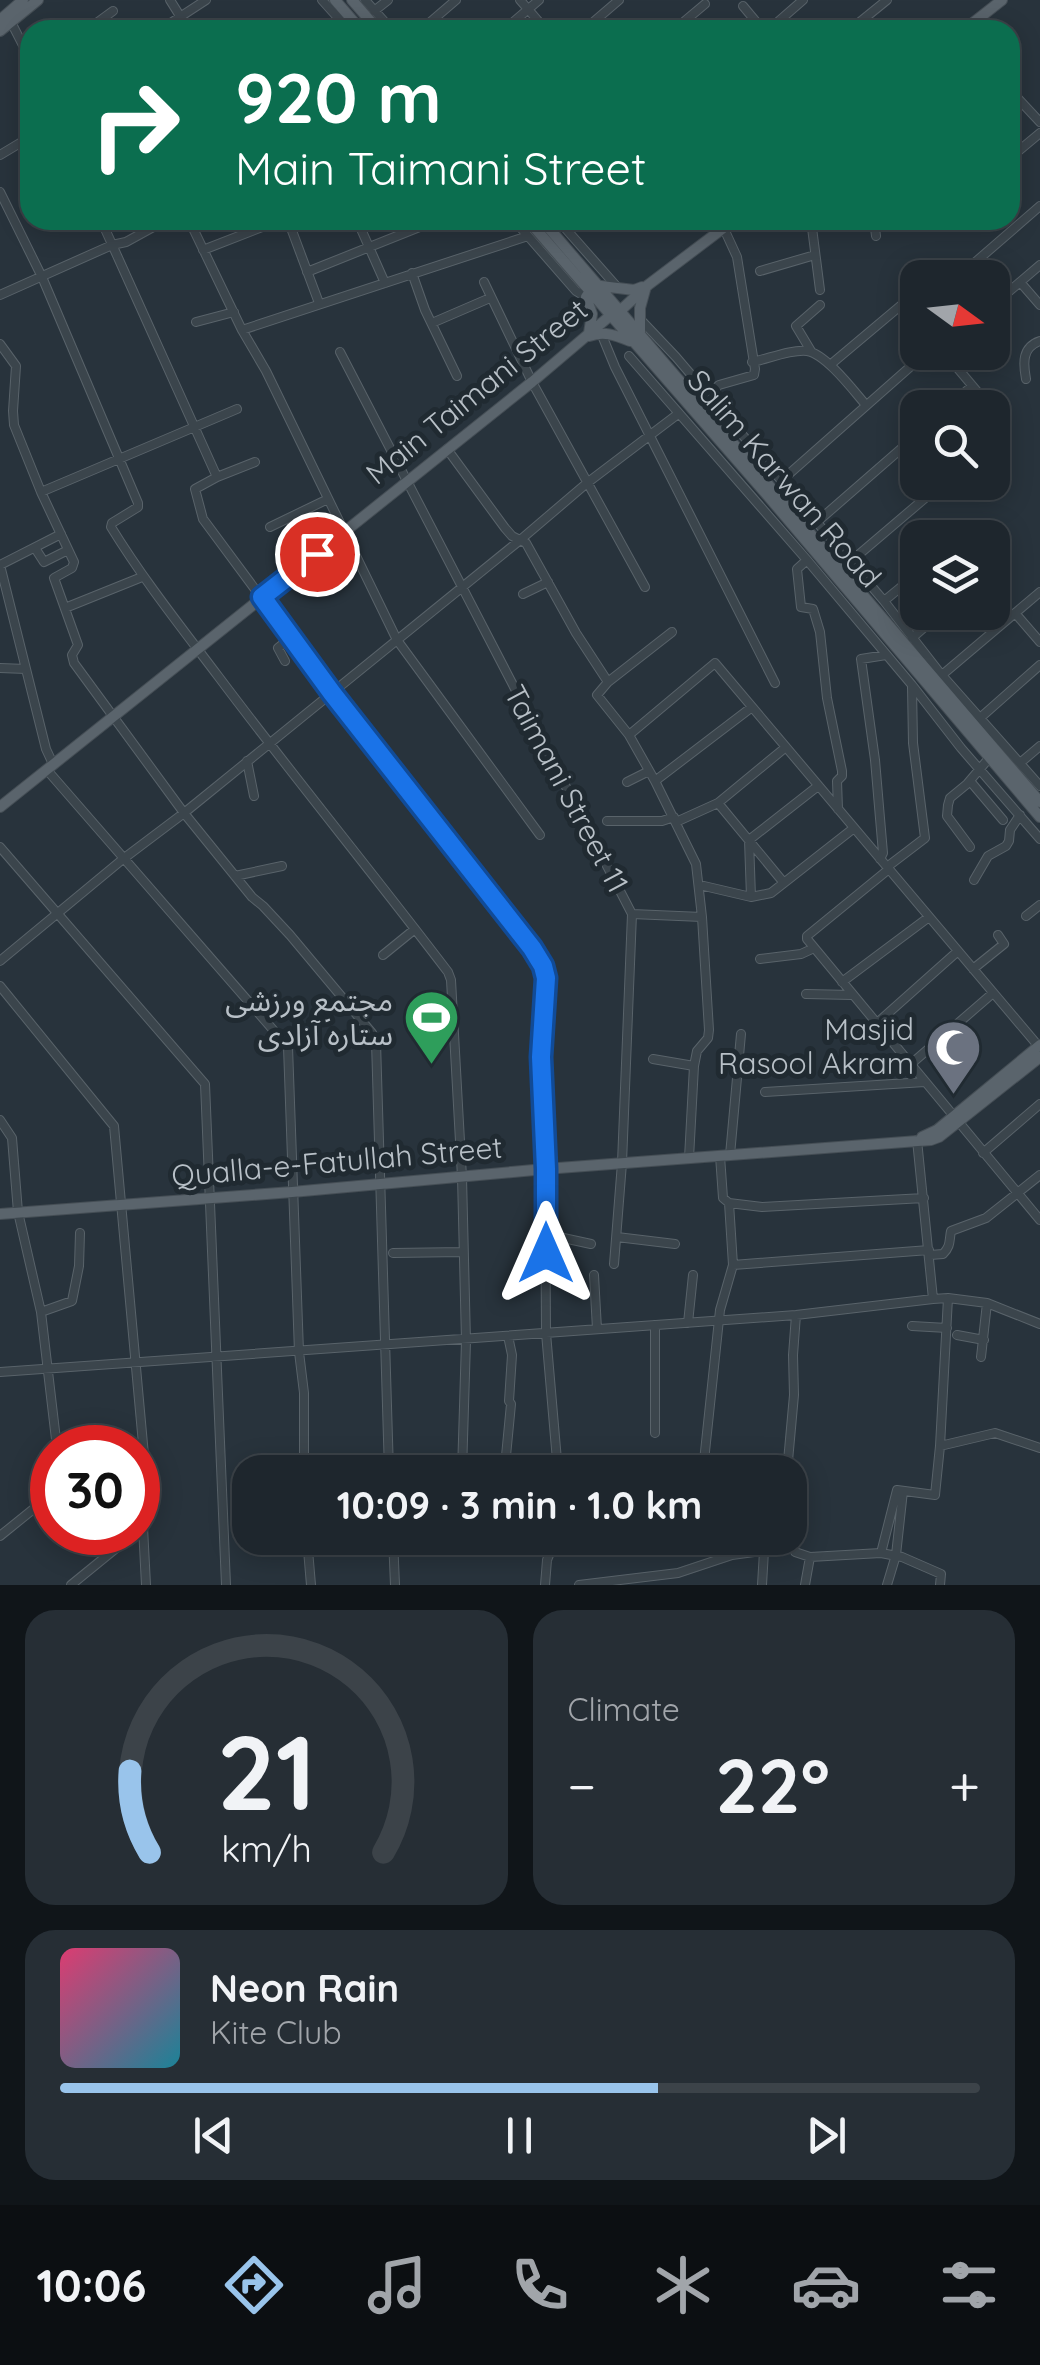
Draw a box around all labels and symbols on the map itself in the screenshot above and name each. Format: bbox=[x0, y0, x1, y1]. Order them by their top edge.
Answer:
north arrow bbox=[900, 260, 1010, 370]
street label: Main Taimani Street bbox=[358, 290, 595, 492]
street label: Salim Karwan Road bbox=[680, 362, 890, 595]
pin bbox=[275, 512, 360, 597]
street label: Taimani Street 11 bbox=[496, 678, 638, 899]
place label: مجتمع ورزشی ستاره آزادی bbox=[225, 981, 393, 1053]
sports icon: مجتمع ورزشی ستاره آزادی bbox=[402, 988, 462, 1067]
place label: Masjid Rasool Akram bbox=[718, 1010, 914, 1082]
mosque icon: Masjid Rasool Akram bbox=[923, 1017, 983, 1096]
street label: Qualla-e-Fatullah Street bbox=[170, 1128, 504, 1194]
position arrow bbox=[494, 1201, 598, 1305]
speed limit sign: 30 bbox=[30, 1425, 160, 1555]

